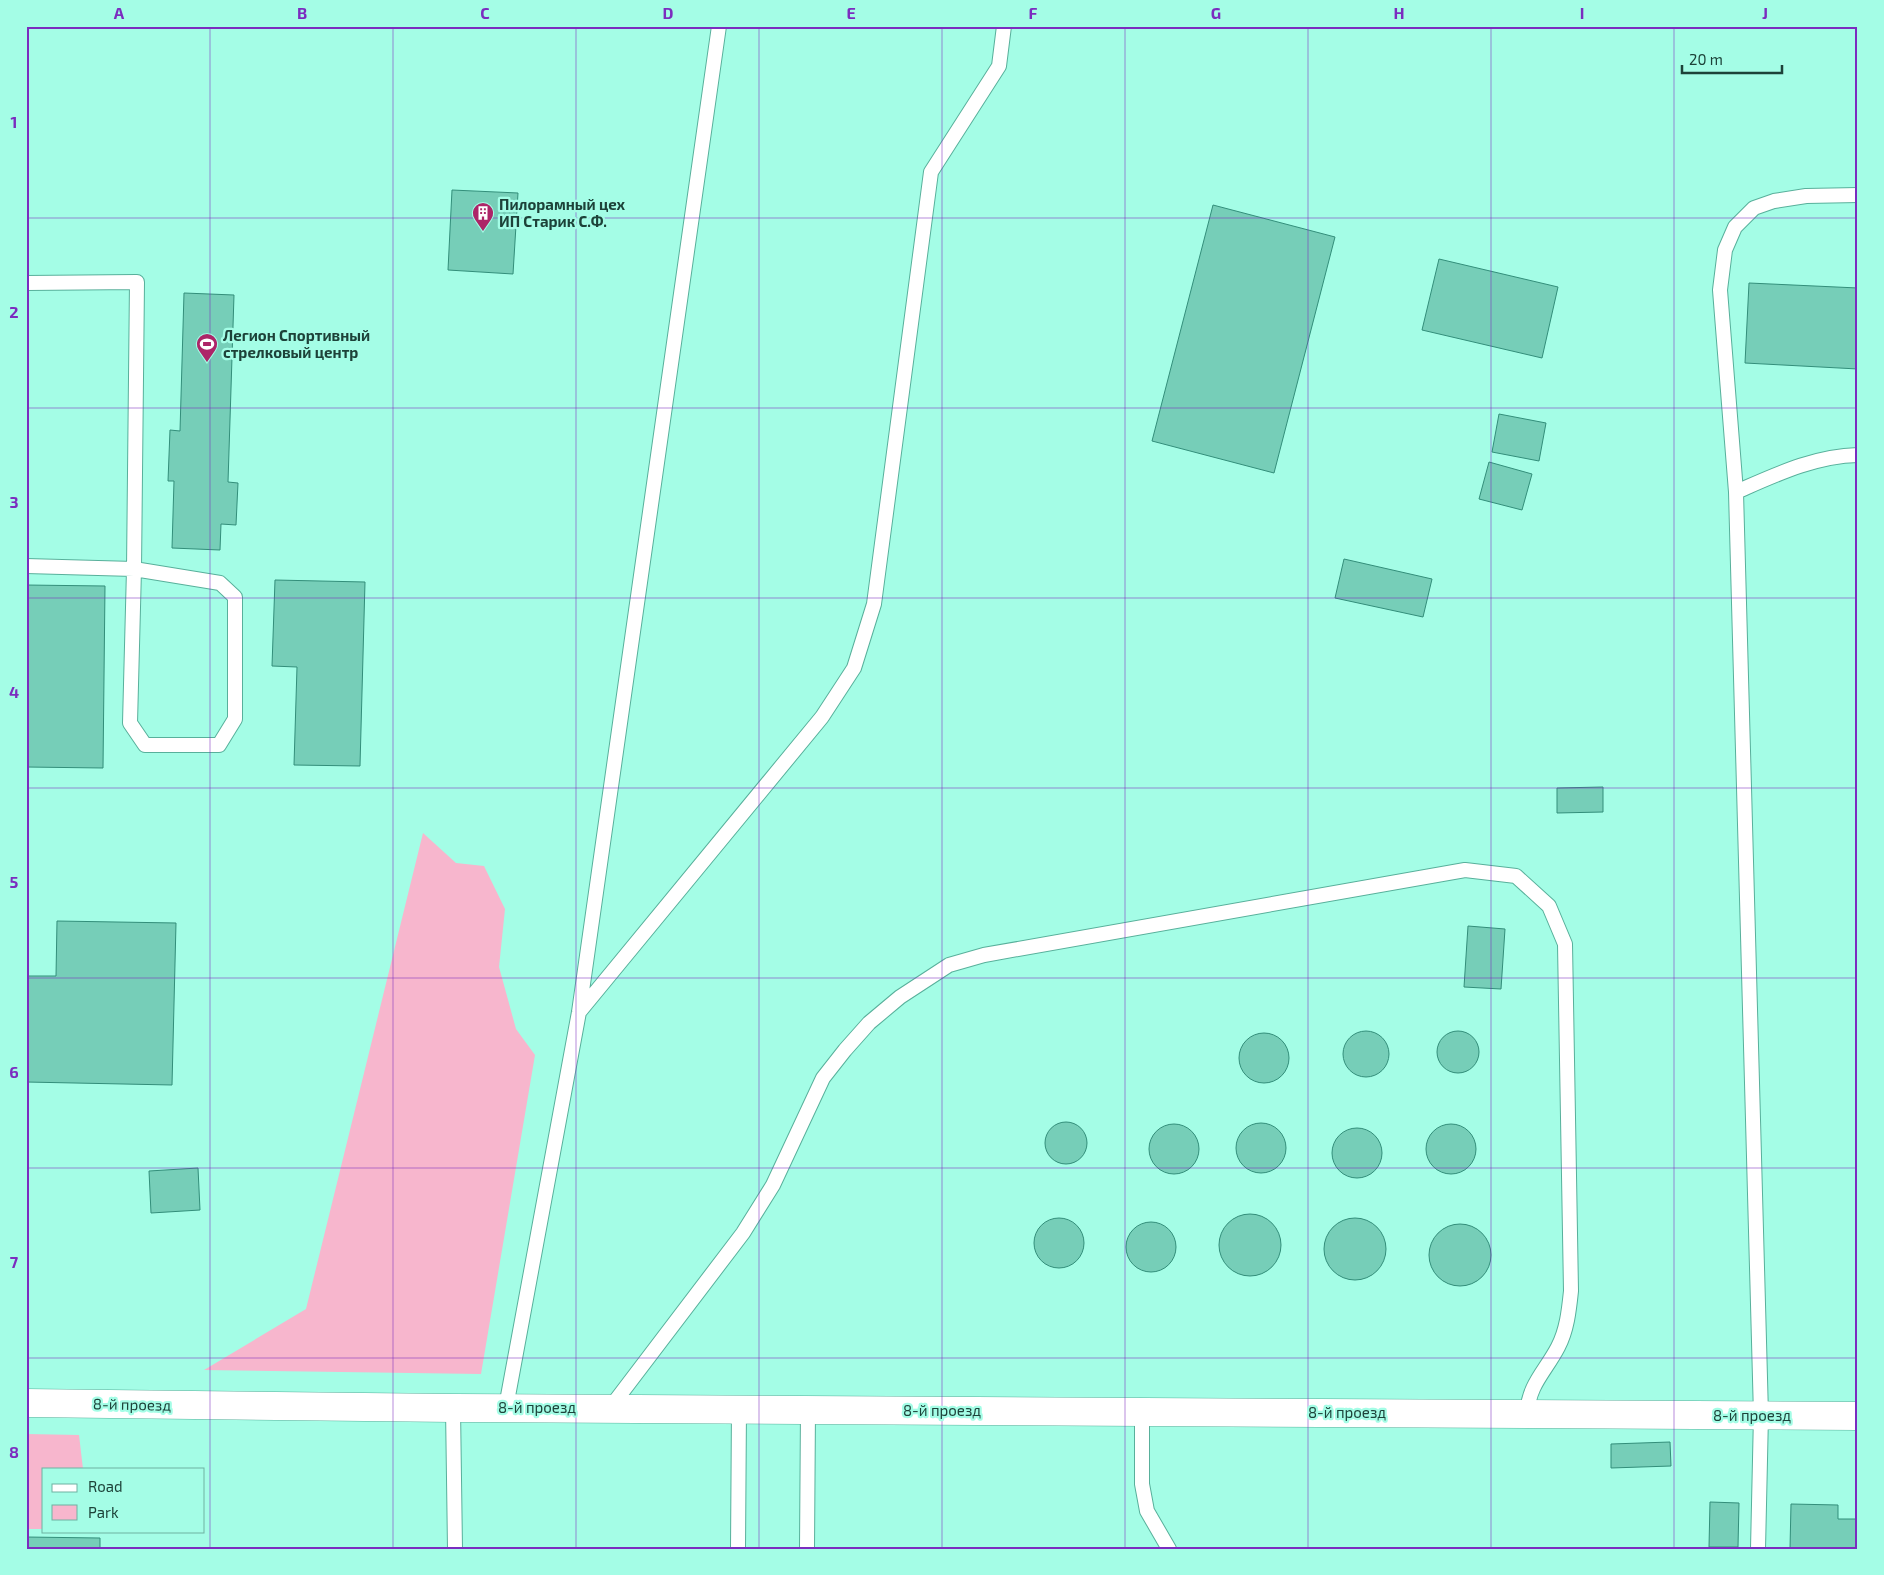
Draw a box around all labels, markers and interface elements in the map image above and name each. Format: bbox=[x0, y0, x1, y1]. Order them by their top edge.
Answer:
text: A bbox=[114, 3, 125, 22]
text: B bbox=[297, 3, 307, 22]
text: C bbox=[480, 3, 490, 22]
text: D bbox=[663, 3, 674, 22]
text: E bbox=[846, 3, 856, 22]
text: F bbox=[1029, 3, 1038, 22]
text: G bbox=[1211, 3, 1221, 22]
text: H bbox=[1393, 3, 1405, 22]
text: I bbox=[1580, 3, 1584, 22]
text: J bbox=[1762, 3, 1768, 22]
scale bar bbox=[1682, 42, 1782, 74]
text: 20 m bbox=[1689, 50, 1723, 68]
text: 1 bbox=[11, 112, 17, 131]
place label: Пилорамный цех ИП Старик С.Ф. bbox=[499, 195, 626, 230]
building icon: Пилорамный цех ИП Старик С.Ф. bbox=[471, 201, 495, 232]
text: 2 bbox=[9, 302, 19, 321]
place label: Легион Спортивный стрелковый центр bbox=[223, 326, 370, 361]
sports icon: Легион Спортивный стрелковый центр bbox=[195, 332, 219, 363]
text: 3 bbox=[9, 492, 19, 511]
text: 4 bbox=[9, 682, 19, 701]
text: 5 bbox=[10, 872, 19, 891]
text: 6 bbox=[9, 1062, 19, 1081]
text: 7 bbox=[10, 1252, 19, 1271]
street label: 8-й проезд bbox=[93, 1394, 171, 1414]
street label: 8-й проезд bbox=[498, 1398, 576, 1416]
street label: 8-й проезд bbox=[903, 1401, 981, 1419]
street label: 8-й проезд bbox=[1308, 1403, 1386, 1421]
street label: 8-й проезд bbox=[1713, 1406, 1791, 1424]
text: 8 bbox=[9, 1442, 19, 1461]
legend bbox=[42, 1468, 205, 1532]
text: Road bbox=[88, 1477, 123, 1495]
text: Park bbox=[88, 1503, 119, 1521]

